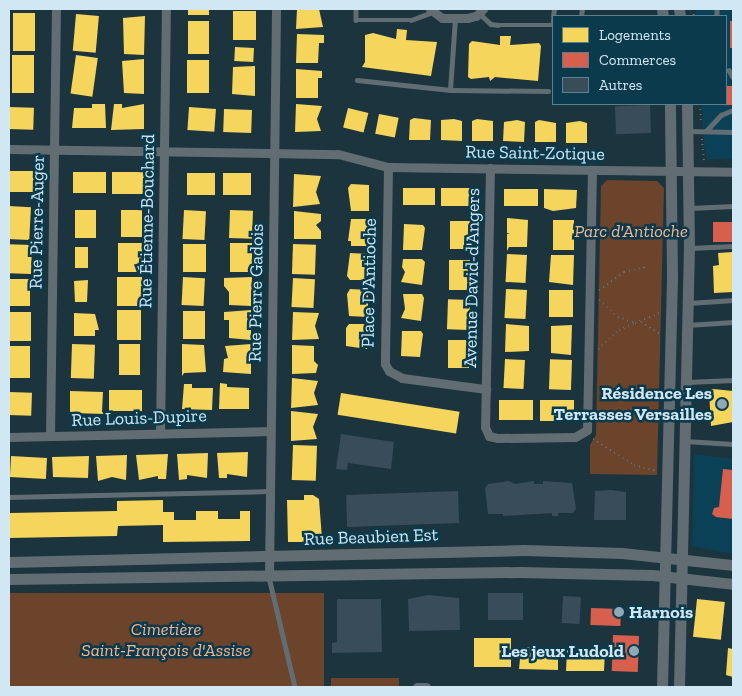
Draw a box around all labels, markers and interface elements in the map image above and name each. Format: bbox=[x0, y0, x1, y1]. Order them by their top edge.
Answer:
legend bbox=[552, 15, 727, 105]
text: Logements bbox=[599, 26, 671, 44]
text: Commerces bbox=[599, 51, 676, 69]
text: Autres bbox=[599, 76, 642, 94]
street label: Rue Étienne-Bouchard bbox=[135, 134, 159, 308]
street label: Rue Saint-Zotique bbox=[465, 141, 605, 165]
street label: Rue Pierre-Auger bbox=[25, 155, 49, 289]
street label: Avenue David-d'Angers bbox=[460, 188, 484, 368]
street label: Place D'Antioche bbox=[357, 218, 381, 348]
park label: Parc d'Antioche bbox=[574, 220, 688, 242]
street label: Rue Pierre Gadois bbox=[244, 224, 268, 362]
place label: Résidence Les Terrasses Versailles bbox=[553, 383, 712, 426]
marker: Résidence Les Terrasses Versailles bbox=[716, 398, 728, 410]
street label: Rue Louis-Dupire bbox=[71, 405, 207, 431]
street label: Rue Beaubien Est bbox=[303, 524, 439, 550]
place label: Harnois bbox=[629, 601, 693, 623]
marker: Harnois bbox=[613, 606, 625, 618]
park label: Cimetière Saint-François d'Assise bbox=[81, 619, 251, 662]
place label: Les jeux Ludold bbox=[501, 640, 624, 662]
marker: Les jeux Ludold bbox=[628, 645, 640, 657]

